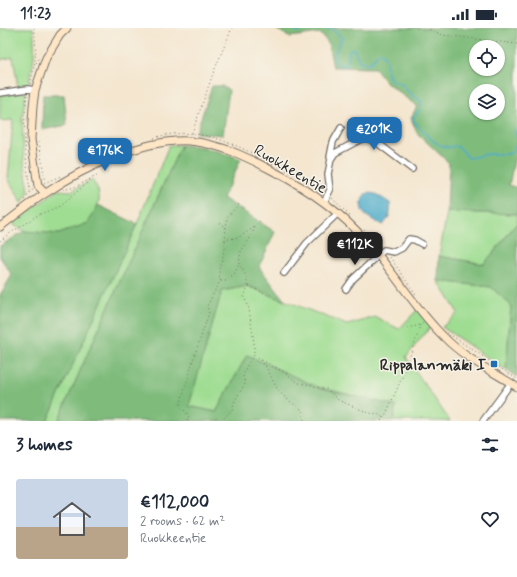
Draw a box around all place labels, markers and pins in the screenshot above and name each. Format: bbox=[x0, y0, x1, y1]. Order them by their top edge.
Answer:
pin: €201K bbox=[346, 117, 402, 151]
pin: €176K bbox=[77, 138, 133, 172]
pin: €112K bbox=[327, 232, 383, 266]
place label: Rippalanmäki I bbox=[380, 355, 487, 376]
marker: Rippalanmäki I bbox=[489, 359, 499, 369]

